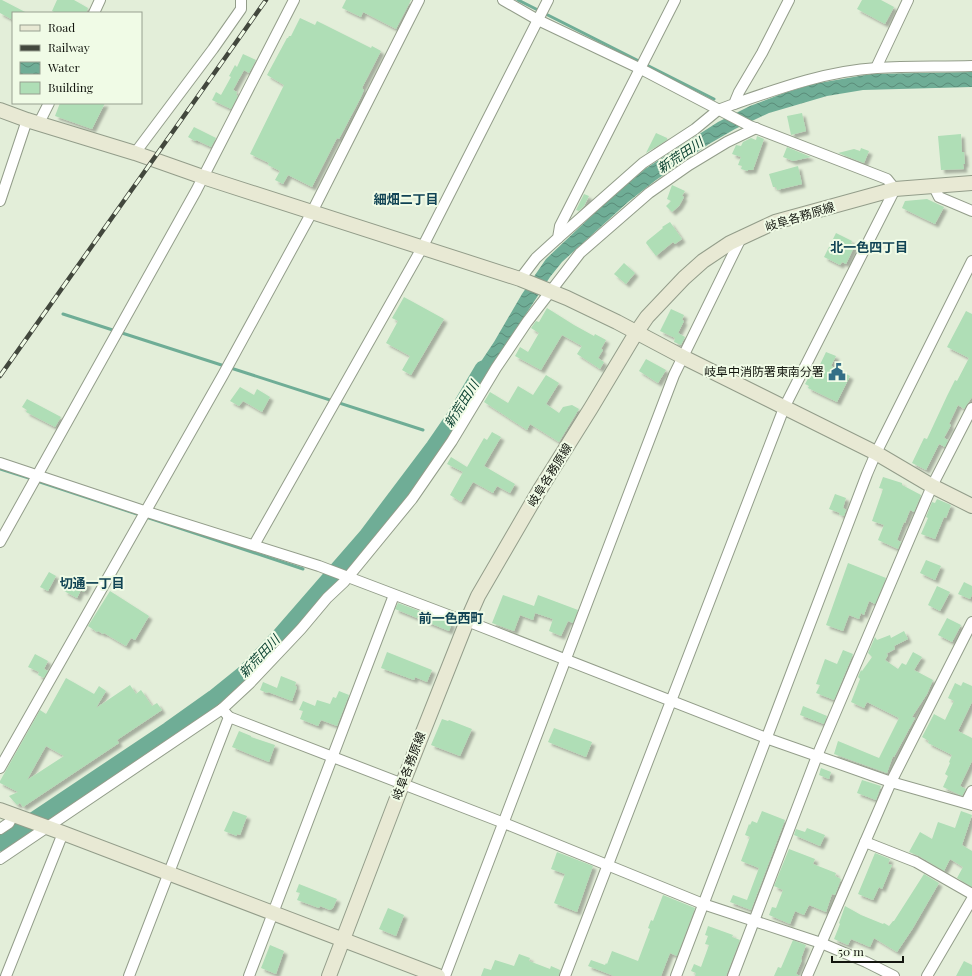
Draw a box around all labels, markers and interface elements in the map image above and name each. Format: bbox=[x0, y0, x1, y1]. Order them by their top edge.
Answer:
legend bbox=[12, 12, 142, 104]
text: Road bbox=[48, 19, 75, 35]
text: Railway bbox=[48, 39, 90, 55]
text: Water bbox=[47, 59, 81, 75]
text: Building bbox=[48, 79, 94, 95]
water label: 新荒田川 bbox=[653, 132, 708, 176]
district label: 細畑二丁目 bbox=[373, 190, 439, 207]
street label: 岐阜各務原線 bbox=[763, 198, 836, 234]
district label: 北一色四丁目 bbox=[830, 238, 908, 255]
public building icon: 岐阜中消防署東南分署 bbox=[827, 362, 847, 382]
place label: 岐阜中消防署東南分署 bbox=[704, 363, 824, 379]
water label: 新荒田川 bbox=[440, 375, 483, 430]
street label: 岐阜各務原線 bbox=[523, 440, 575, 509]
district label: 切通一丁目 bbox=[59, 574, 125, 591]
district label: 前一色西町 bbox=[418, 609, 484, 626]
water label: 新荒田川 bbox=[235, 629, 284, 680]
street label: 岐阜各務原線 bbox=[388, 729, 428, 802]
scale bar bbox=[832, 938, 903, 964]
text: 50 m bbox=[838, 943, 864, 959]

